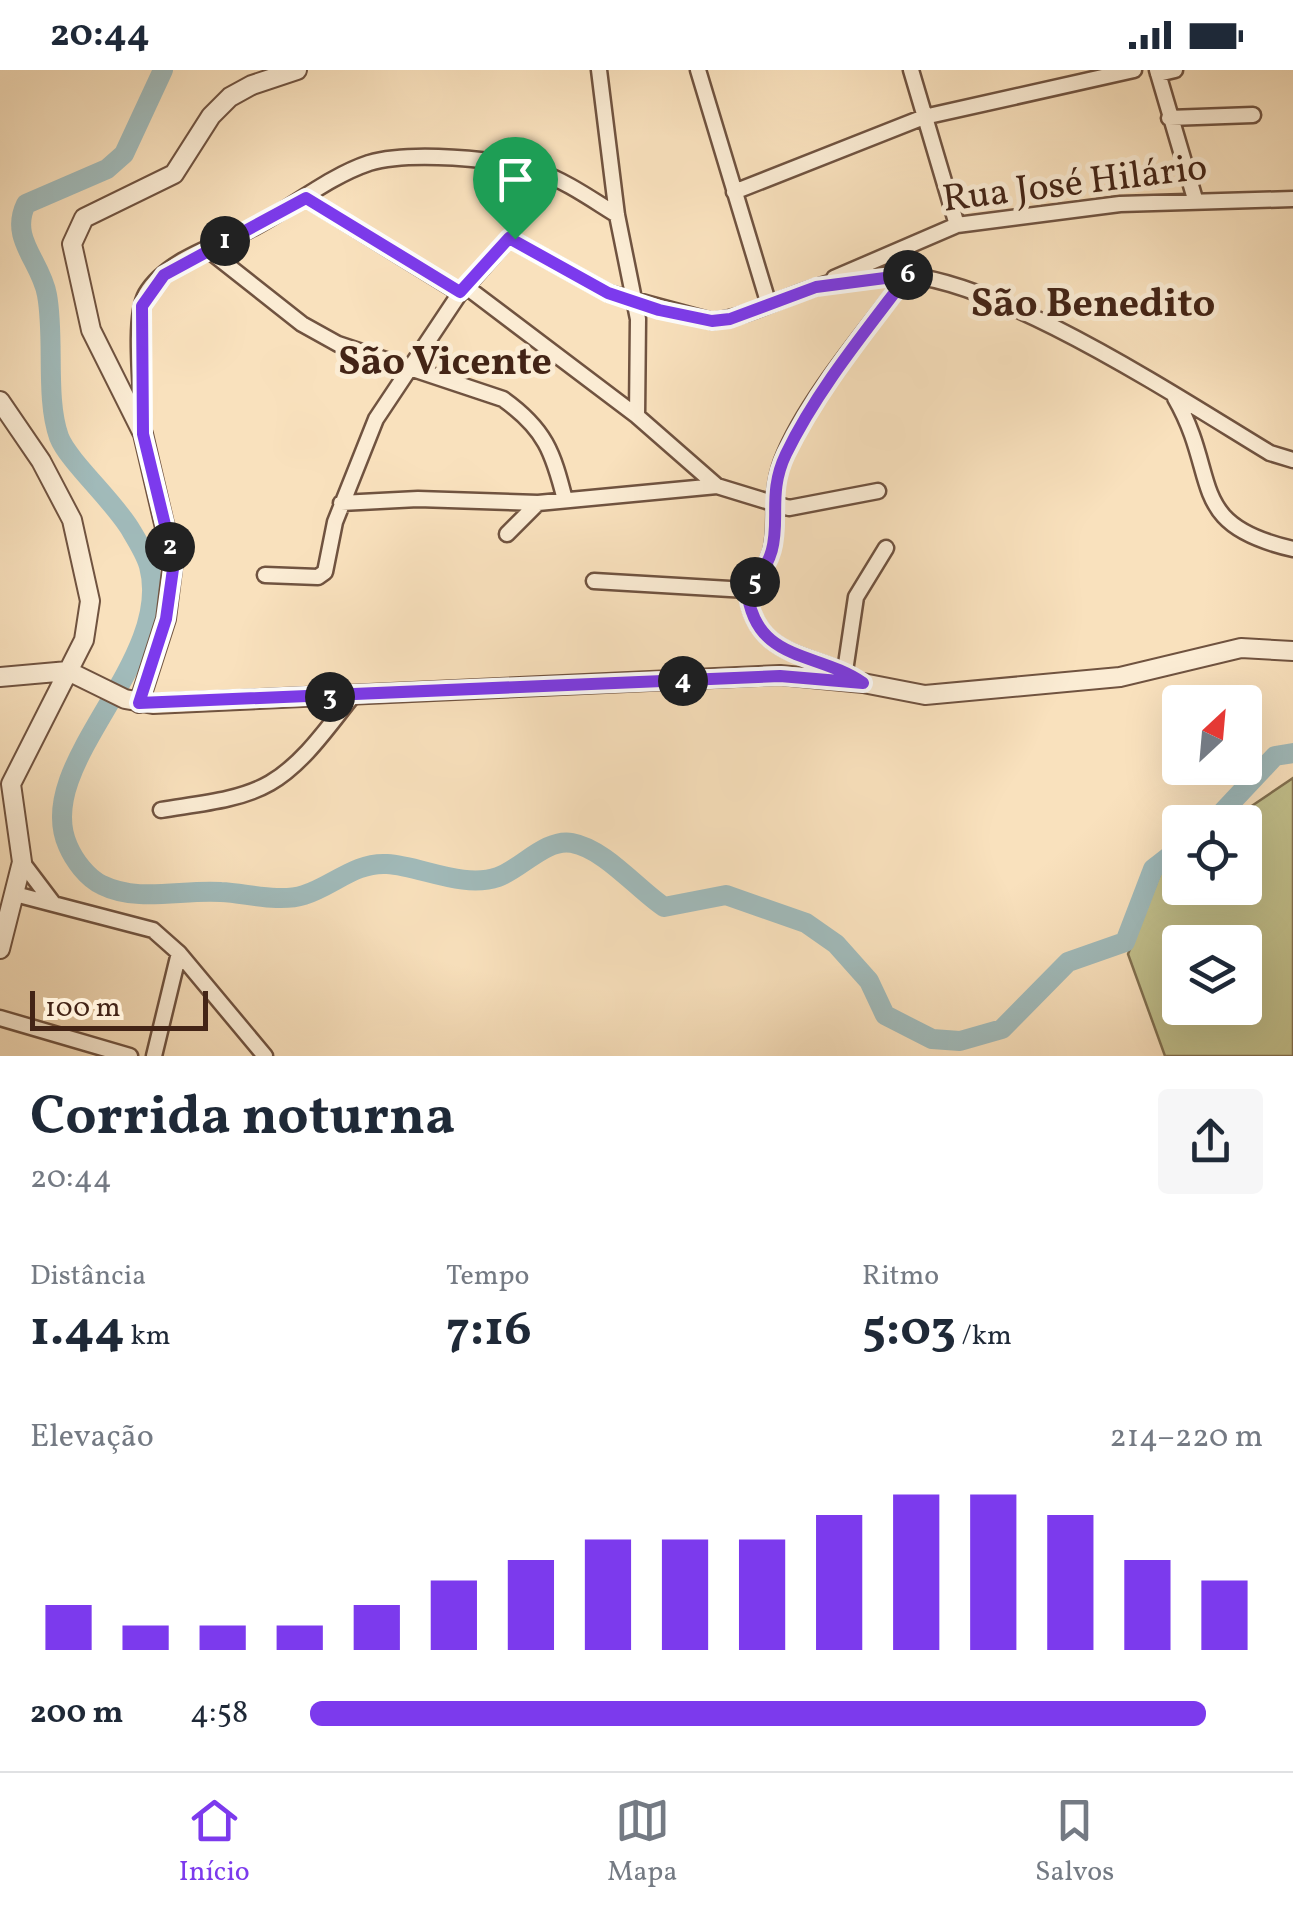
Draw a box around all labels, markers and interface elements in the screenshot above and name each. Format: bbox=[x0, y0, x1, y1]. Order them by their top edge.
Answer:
text: 20:44 bbox=[50, 9, 150, 62]
pin bbox=[473, 137, 558, 240]
street label: Rua José Hilário bbox=[940, 142, 1210, 228]
icon: arrive bbox=[488, 152, 543, 207]
pin: 1 bbox=[200, 216, 250, 266]
text: 1 bbox=[219, 221, 231, 260]
pin: 6 bbox=[883, 250, 933, 300]
text: 6 bbox=[900, 255, 916, 294]
district label: São Benedito bbox=[971, 278, 1215, 334]
district label: São Vicente bbox=[338, 336, 552, 392]
pin: 2 bbox=[145, 522, 195, 572]
text: 2 bbox=[163, 527, 177, 566]
pin: 5 bbox=[730, 557, 780, 607]
text: 5 bbox=[748, 562, 762, 601]
pin: 4 bbox=[658, 656, 708, 706]
text: 4 bbox=[675, 661, 691, 700]
pin: 3 bbox=[305, 672, 355, 722]
text: 3 bbox=[323, 677, 337, 716]
north arrow bbox=[1162, 685, 1262, 785]
map controls bbox=[1162, 685, 1262, 1025]
button: locate bbox=[1162, 805, 1262, 905]
button: layers bbox=[1162, 925, 1262, 1025]
scale bar bbox=[30, 986, 208, 1030]
text: 100 m bbox=[45, 989, 120, 1028]
text: Corrida noturna bbox=[30, 1081, 455, 1157]
button: share bbox=[1158, 1089, 1263, 1194]
text: 20:44 bbox=[30, 1157, 112, 1201]
text: Distância bbox=[30, 1257, 146, 1296]
text: Tempo bbox=[446, 1257, 529, 1296]
text: Ritmo bbox=[862, 1257, 939, 1296]
text: 1.44 bbox=[30, 1296, 125, 1366]
text: 7:16 bbox=[446, 1296, 532, 1366]
text: 5:03 bbox=[862, 1296, 956, 1366]
text: km bbox=[125, 1317, 171, 1356]
text: /km bbox=[956, 1317, 1012, 1356]
text: Elevação bbox=[30, 1416, 154, 1460]
text: 214–220 m bbox=[1109, 1416, 1263, 1460]
text: 200 m bbox=[30, 1692, 124, 1736]
text: 4:58 bbox=[190, 1692, 248, 1736]
tab: Início bbox=[179, 1793, 250, 1892]
tab: Mapa bbox=[607, 1793, 677, 1892]
tab: Salvos bbox=[1035, 1793, 1114, 1892]

